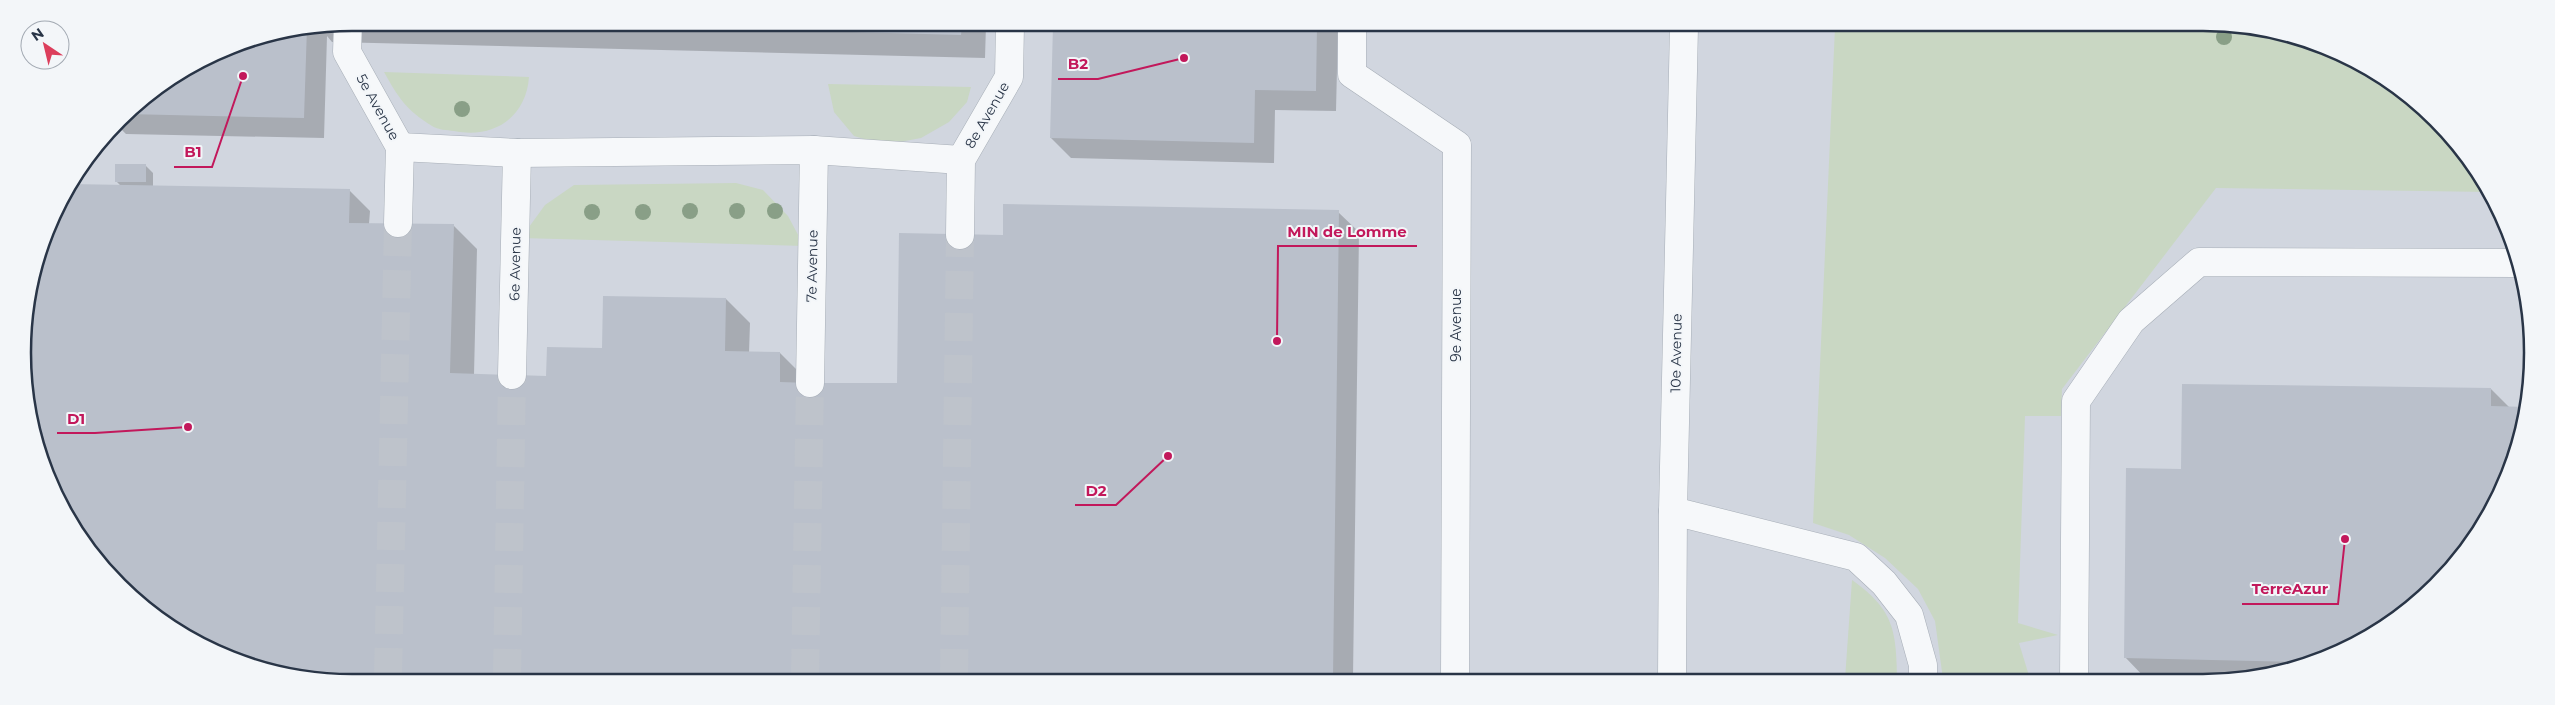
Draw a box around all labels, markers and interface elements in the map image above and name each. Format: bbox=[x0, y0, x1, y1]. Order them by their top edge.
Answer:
north arrow bbox=[20, 20, 70, 70]
text: N bbox=[28, 24, 47, 45]
callout: B2 bbox=[1058, 49, 1098, 79]
text: B2 bbox=[1068, 54, 1088, 73]
street label: 5e Avenue bbox=[352, 71, 404, 143]
street label: 8e Avenue bbox=[961, 79, 1013, 151]
callout: B1 bbox=[174, 137, 212, 167]
text: B1 bbox=[184, 142, 202, 161]
callout: MIN de Lomme bbox=[1278, 216, 1417, 246]
text: MIN de Lomme bbox=[1287, 222, 1407, 241]
street label: 6e Avenue bbox=[505, 227, 525, 301]
street label: 7e Avenue bbox=[802, 230, 822, 302]
street label: 9e Avenue bbox=[1447, 288, 1465, 362]
street label: 10e Avenue bbox=[1666, 313, 1686, 393]
callout: D1 bbox=[57, 403, 95, 433]
text: D1 bbox=[67, 409, 85, 428]
callout: D2 bbox=[1075, 475, 1116, 505]
text: D2 bbox=[1085, 481, 1107, 500]
callout: TerreAzur bbox=[2242, 574, 2338, 604]
text: TerreAzur bbox=[2252, 579, 2329, 598]

